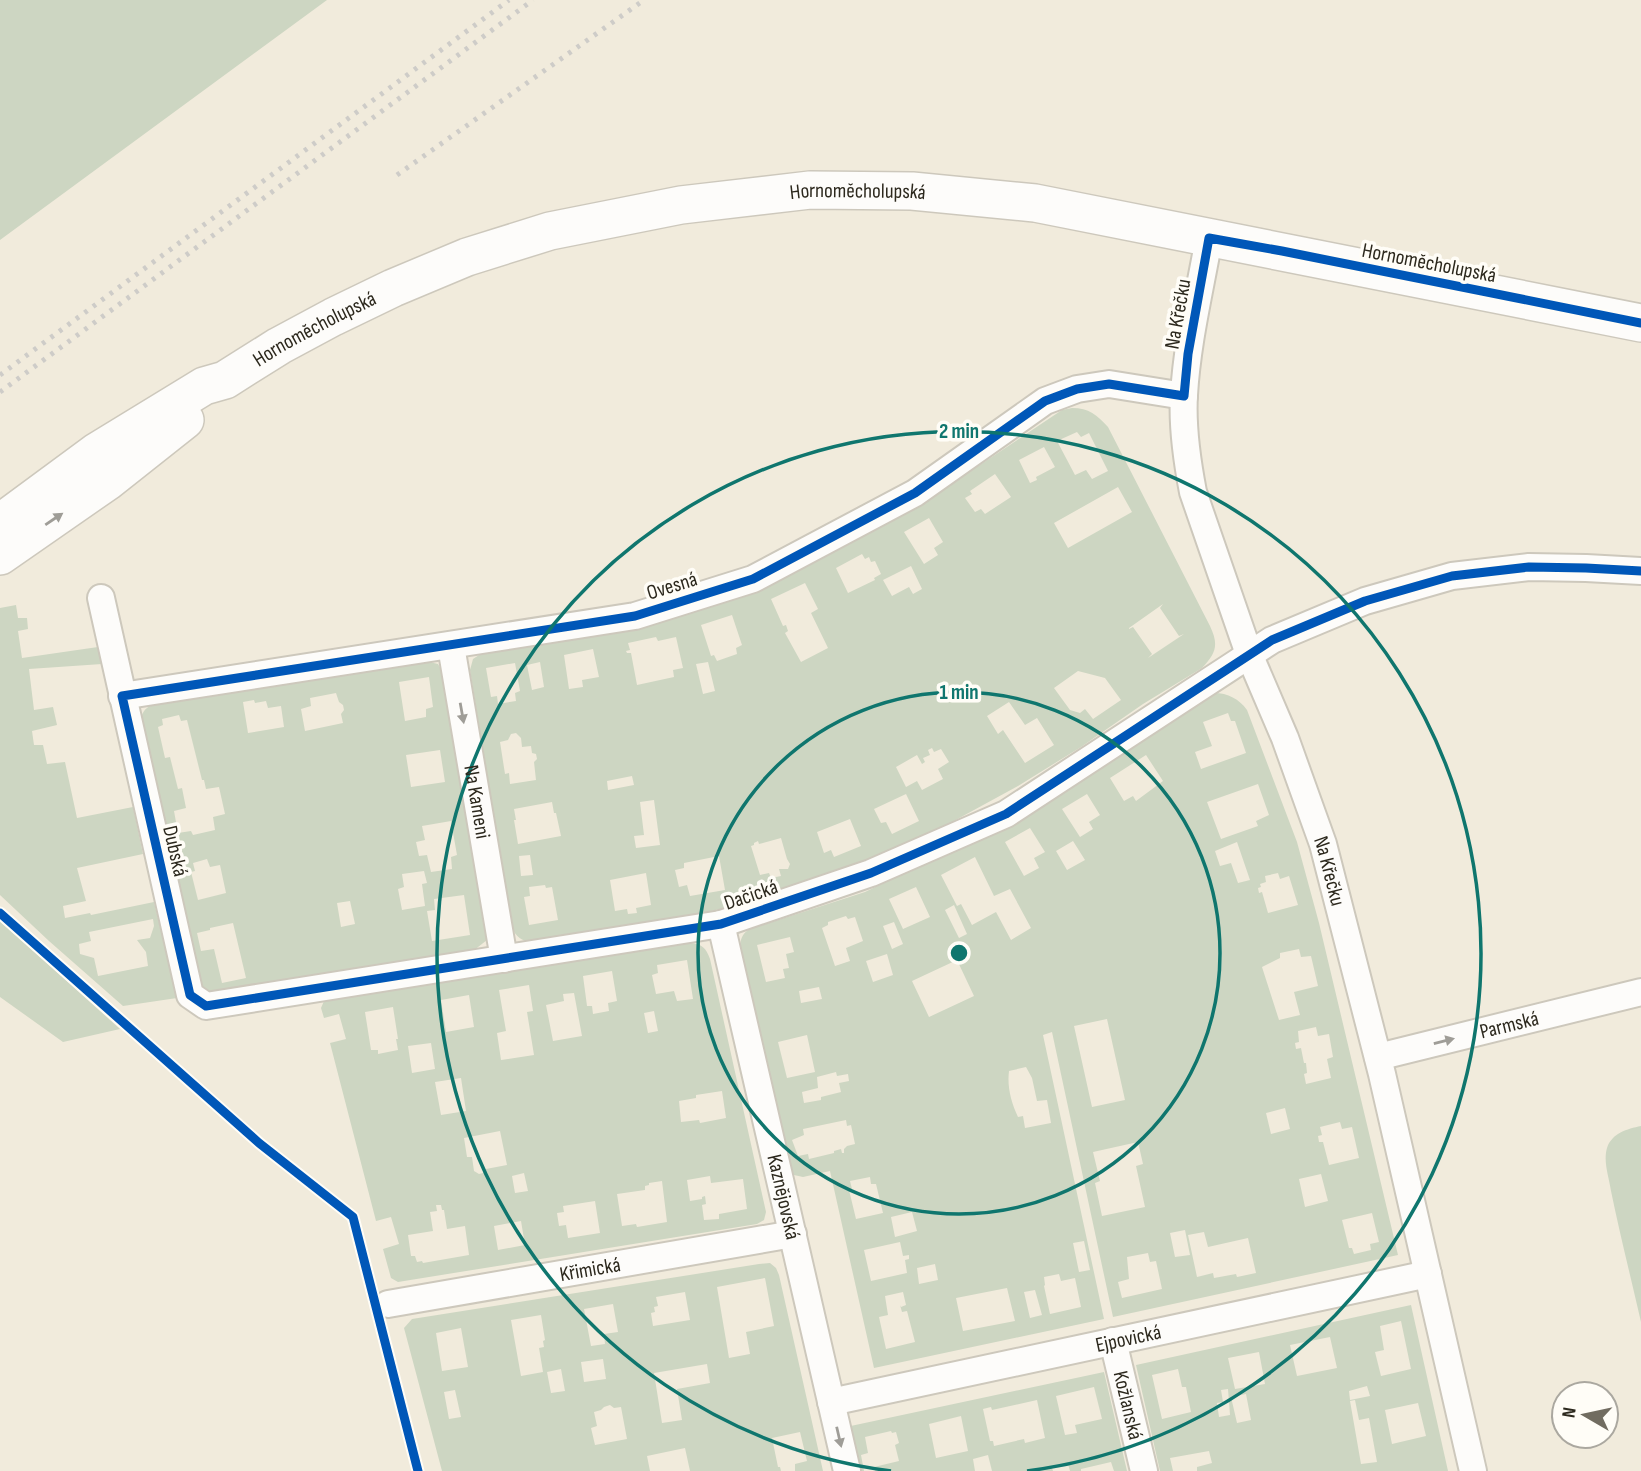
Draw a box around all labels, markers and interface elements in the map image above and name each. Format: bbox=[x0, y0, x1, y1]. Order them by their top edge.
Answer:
street label: Hornoměcholupská bbox=[788, 177, 927, 205]
street label: Hornoměcholupská bbox=[1360, 238, 1498, 288]
street label: Na Křečku bbox=[1160, 277, 1196, 351]
street label: Hornoměcholupská bbox=[248, 286, 380, 372]
text: 2 min bbox=[939, 419, 979, 444]
one-way arrow bbox=[44, 512, 64, 525]
street label: Ovesná bbox=[644, 567, 700, 605]
text: 1 min bbox=[939, 680, 979, 705]
one-way arrow bbox=[457, 702, 468, 724]
street label: Na Kameni bbox=[459, 763, 496, 841]
street label: Dubská bbox=[157, 823, 193, 879]
street label: Na Křečku bbox=[1309, 833, 1351, 908]
street label: Dačická bbox=[721, 874, 781, 916]
centre of rings bbox=[947, 941, 971, 965]
street label: Parmská bbox=[1477, 1005, 1541, 1044]
one-way arrow bbox=[1433, 1035, 1455, 1046]
street label: Kaznějovská bbox=[762, 1152, 806, 1242]
street label: Křimická bbox=[558, 1252, 622, 1287]
street label: Ejpovická bbox=[1093, 1319, 1163, 1357]
street label: Kožlanská bbox=[1108, 1368, 1149, 1442]
north arrow bbox=[1550, 1380, 1620, 1450]
text: N bbox=[1558, 1406, 1582, 1419]
one-way arrow bbox=[834, 1426, 845, 1448]

